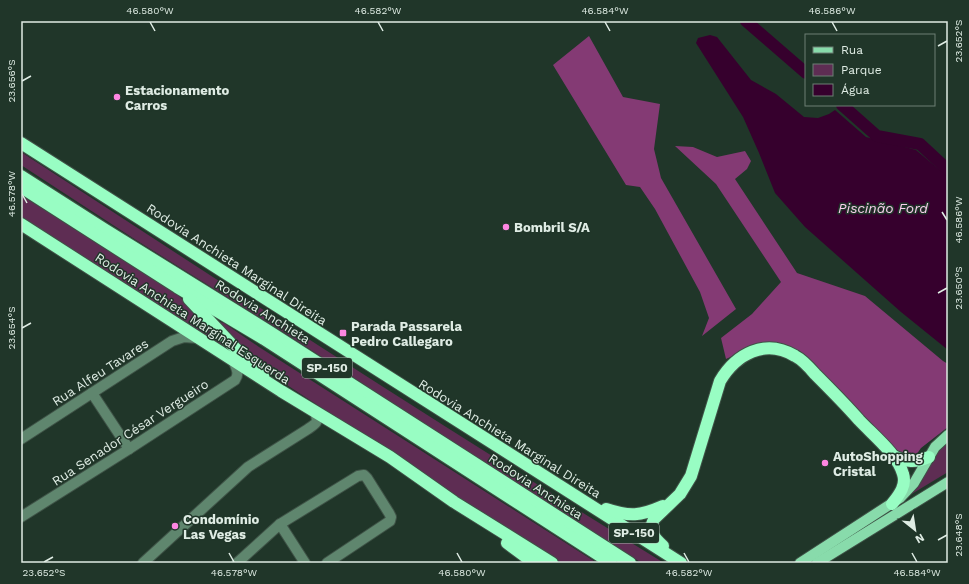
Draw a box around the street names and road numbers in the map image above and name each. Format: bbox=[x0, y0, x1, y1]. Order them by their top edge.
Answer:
street label: Rodovia Anchieta Marginal Direita bbox=[143, 199, 331, 329]
street label: Rodovia Anchieta Marginal Esquerda bbox=[92, 250, 294, 388]
street label: Rodovia Anchieta bbox=[212, 275, 314, 347]
street label: Rua Alfeu Tavares bbox=[49, 336, 151, 409]
road number: SP-150 bbox=[302, 358, 352, 378]
street label: Rodovia Anchieta Marginal Direita bbox=[415, 375, 605, 501]
street label: Rua Senador César Vergueiro bbox=[49, 376, 211, 489]
street label: Rodovia Anchieta bbox=[486, 450, 586, 522]
road number: SP-150 bbox=[609, 523, 659, 543]

